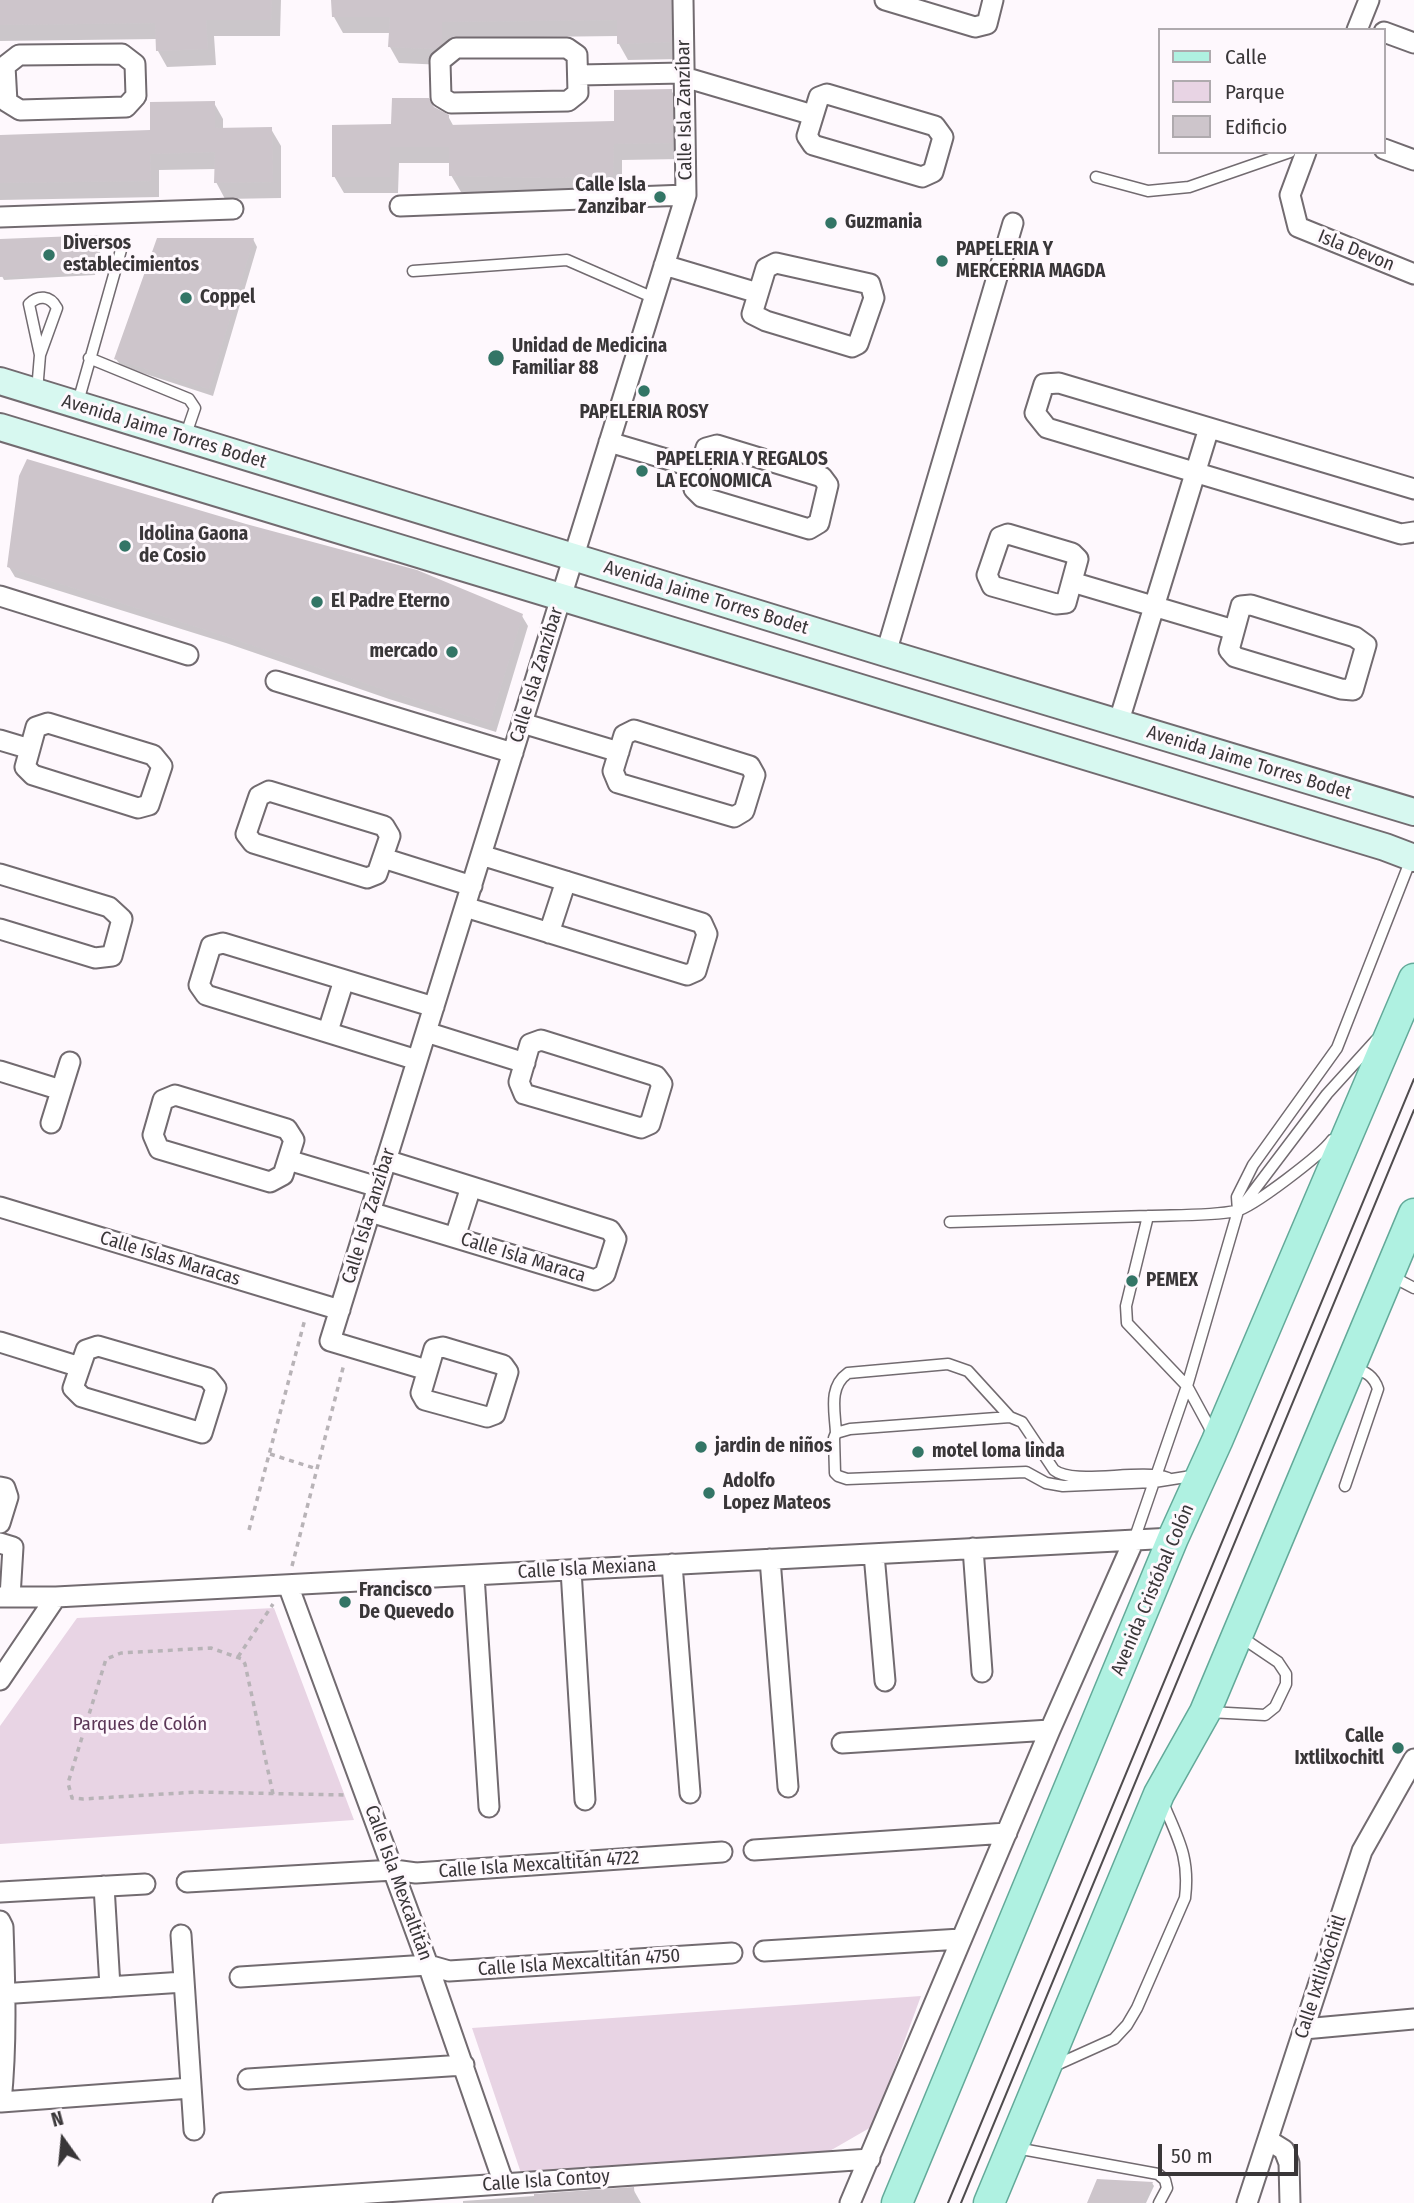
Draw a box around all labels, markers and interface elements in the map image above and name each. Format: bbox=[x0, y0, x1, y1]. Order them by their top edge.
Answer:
legend bbox=[1158, 28, 1386, 154]
street label: Calle Isla Zanzíbar bbox=[672, 40, 698, 180]
text: Calle bbox=[1225, 44, 1267, 70]
text: Parque bbox=[1225, 79, 1285, 105]
text: Edificio bbox=[1225, 114, 1287, 140]
place label: Calle Isla Zanzibar bbox=[575, 175, 646, 219]
marker: Calle Isla Zanzibar bbox=[652, 189, 668, 205]
place label: Guzmania bbox=[845, 212, 922, 234]
marker: Guzmania bbox=[823, 215, 839, 231]
street label: Isla Devon bbox=[1314, 225, 1398, 277]
place label: Diversos establecimientos bbox=[63, 233, 199, 277]
place label: PAPELERIA Y MERCERRIA MAGDA bbox=[956, 239, 1105, 283]
marker: Diversos establecimientos bbox=[41, 247, 57, 263]
marker: PAPELERIA Y MERCERRIA MAGDA bbox=[934, 253, 950, 269]
place label: Coppel bbox=[200, 287, 255, 309]
marker: Coppel bbox=[178, 290, 194, 306]
place label: Unidad de Medicina Familiar 88 bbox=[512, 336, 667, 380]
marker: Unidad de Medicina Familiar 88 bbox=[486, 348, 506, 368]
marker: PAPELERIA ROSY bbox=[636, 383, 652, 399]
street label: Avenida Jaime Torres Bodet bbox=[59, 390, 269, 474]
place label: PAPELERIA ROSY bbox=[580, 402, 708, 424]
place label: PAPELERIA Y REGALOS LA ECONOMICA bbox=[656, 449, 828, 493]
marker: PAPELERIA Y REGALOS LA ECONOMICA bbox=[634, 463, 650, 479]
place label: Idolina Gaona de Cosio bbox=[139, 524, 248, 568]
marker: Idolina Gaona de Cosio bbox=[117, 538, 133, 554]
street label: Avenida Jaime Torres Bodet bbox=[601, 556, 811, 640]
place label: El Padre Eterno bbox=[331, 591, 450, 613]
marker: El Padre Eterno bbox=[309, 594, 325, 610]
street label: Calle Isla Zanzíbar bbox=[506, 604, 568, 746]
place label: mercado bbox=[369, 641, 438, 663]
marker: mercado bbox=[444, 644, 460, 660]
street label: Avenida Jaime Torres Bodet bbox=[1144, 721, 1354, 805]
street label: Calle Isla Zanzíbar bbox=[338, 1145, 400, 1287]
street label: Calle Islas Maracas bbox=[97, 1227, 243, 1291]
street label: Calle Isla Maraca bbox=[458, 1228, 588, 1288]
place label: PEMEX bbox=[1146, 1270, 1198, 1292]
marker: PEMEX bbox=[1124, 1273, 1140, 1289]
place label: jardin de niños bbox=[715, 1436, 832, 1458]
marker: jardin de niños bbox=[693, 1439, 709, 1455]
place label: motel loma linda bbox=[932, 1441, 1065, 1463]
marker: motel loma linda bbox=[910, 1444, 926, 1460]
place label: Adolfo Lopez Mateos bbox=[723, 1471, 831, 1515]
marker: Adolfo Lopez Mateos bbox=[701, 1485, 717, 1501]
street label: Avenida Cristóbal Colón bbox=[1107, 1501, 1199, 1679]
street label: Calle Isla Mexiana bbox=[517, 1554, 657, 1584]
place label: Francisco De Quevedo bbox=[359, 1580, 454, 1624]
marker: Francisco De Quevedo bbox=[337, 1594, 353, 1610]
park label: Parques de Colón bbox=[73, 1714, 207, 1736]
place label: Calle Ixtlilxochitl bbox=[1295, 1726, 1384, 1770]
marker: Calle Ixtlilxochitl bbox=[1390, 1740, 1406, 1756]
street label: Calle Isla Mexcaltitán bbox=[359, 1802, 437, 1964]
street label: Calle Isla Mexcaltitán 4722 bbox=[438, 1847, 640, 1883]
street label: Calle Ixtlilxóchitl bbox=[1290, 1912, 1352, 2042]
street label: Calle Isla Mexcaltitán 4750 bbox=[477, 1945, 681, 1981]
north arrow bbox=[28, 2105, 98, 2175]
text: N bbox=[49, 2107, 66, 2132]
scale bar bbox=[1162, 2130, 1302, 2174]
text: 50 m bbox=[1171, 2143, 1213, 2169]
street label: Calle Isla Contoy bbox=[481, 2165, 611, 2197]

